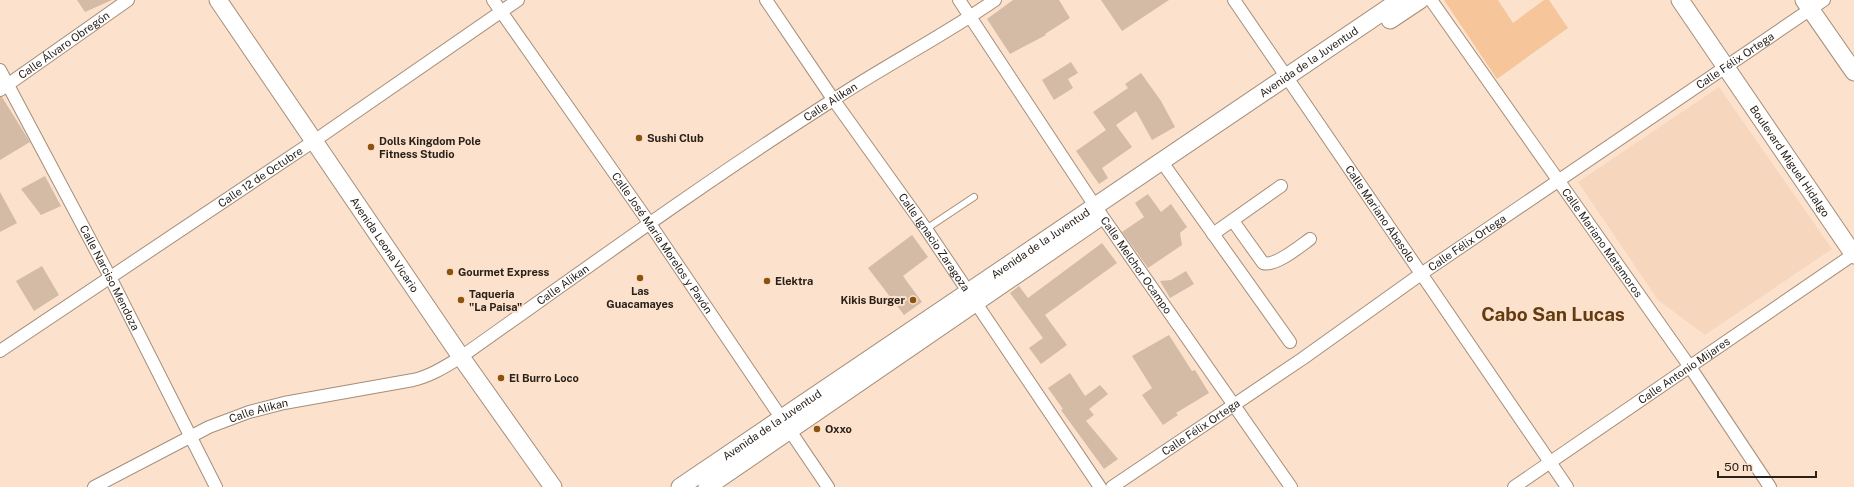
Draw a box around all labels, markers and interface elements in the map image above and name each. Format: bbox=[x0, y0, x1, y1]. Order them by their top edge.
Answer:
street label: Calle Álvaro Obregón bbox=[16, 9, 112, 81]
street label: Avenida de la Juventud bbox=[1257, 24, 1360, 99]
street label: Calle Félix Ortega bbox=[1694, 30, 1776, 91]
street label: Calle Alikan bbox=[801, 80, 859, 123]
street label: Boulevard Miguel Hidalgo bbox=[1748, 103, 1832, 219]
place label: Sushi Club bbox=[647, 132, 704, 144]
marker: Sushi Club bbox=[634, 133, 644, 143]
place label: Dolls Kingdom Pole Fitness Studio bbox=[379, 135, 481, 160]
marker: Dolls Kingdom Pole Fitness Studio bbox=[366, 142, 376, 152]
street label: Calle 12 de Octubre bbox=[216, 144, 305, 210]
street label: Calle Mariano Abasolo bbox=[1343, 163, 1417, 264]
street label: Calle José María Morelos y Pavón bbox=[610, 170, 715, 316]
street label: Calle Mariano Matamoros bbox=[1560, 186, 1645, 300]
street label: Calle Ignacio Zaragoza bbox=[896, 191, 972, 293]
street label: Avenida Leona Vicario bbox=[348, 195, 421, 294]
street label: Avenida de la Juventud bbox=[989, 206, 1092, 281]
street label: Calle Félix Ortega bbox=[1426, 212, 1508, 273]
street label: Calle Melchor Ocampo bbox=[1098, 214, 1174, 316]
street label: Calle Narciso Mendoza bbox=[78, 223, 142, 332]
street label: Calle Alikan bbox=[534, 262, 591, 307]
place label: Gourmet Express bbox=[458, 266, 550, 278]
marker: Gourmet Express bbox=[445, 267, 455, 277]
marker: Las Guacamayes bbox=[635, 273, 645, 283]
place label: Elektra bbox=[775, 275, 813, 287]
marker: Elektra bbox=[762, 276, 772, 286]
place label: Las Guacamayes bbox=[606, 285, 674, 310]
place label: Taqueria "La Paisa" bbox=[469, 288, 522, 313]
place label: Kikis Burger bbox=[840, 294, 905, 306]
marker: Taqueria "La Paisa" bbox=[456, 295, 466, 305]
marker: Kikis Burger bbox=[908, 295, 918, 305]
district label: Cabo San Lucas bbox=[1481, 303, 1625, 325]
street label: Calle Antonio Mijares bbox=[1636, 335, 1732, 406]
place label: El Burro Loco bbox=[509, 372, 579, 384]
marker: El Burro Loco bbox=[496, 373, 506, 383]
street label: Avenida de la Juventud bbox=[720, 387, 823, 462]
street label: Calle Alikan bbox=[227, 396, 289, 425]
street label: Calle Félix Ortega bbox=[1159, 397, 1242, 458]
place label: Oxxo bbox=[825, 423, 852, 435]
marker: Oxxo bbox=[812, 424, 822, 434]
scale bar bbox=[1718, 453, 1816, 479]
text: 50 m bbox=[1724, 460, 1752, 474]

